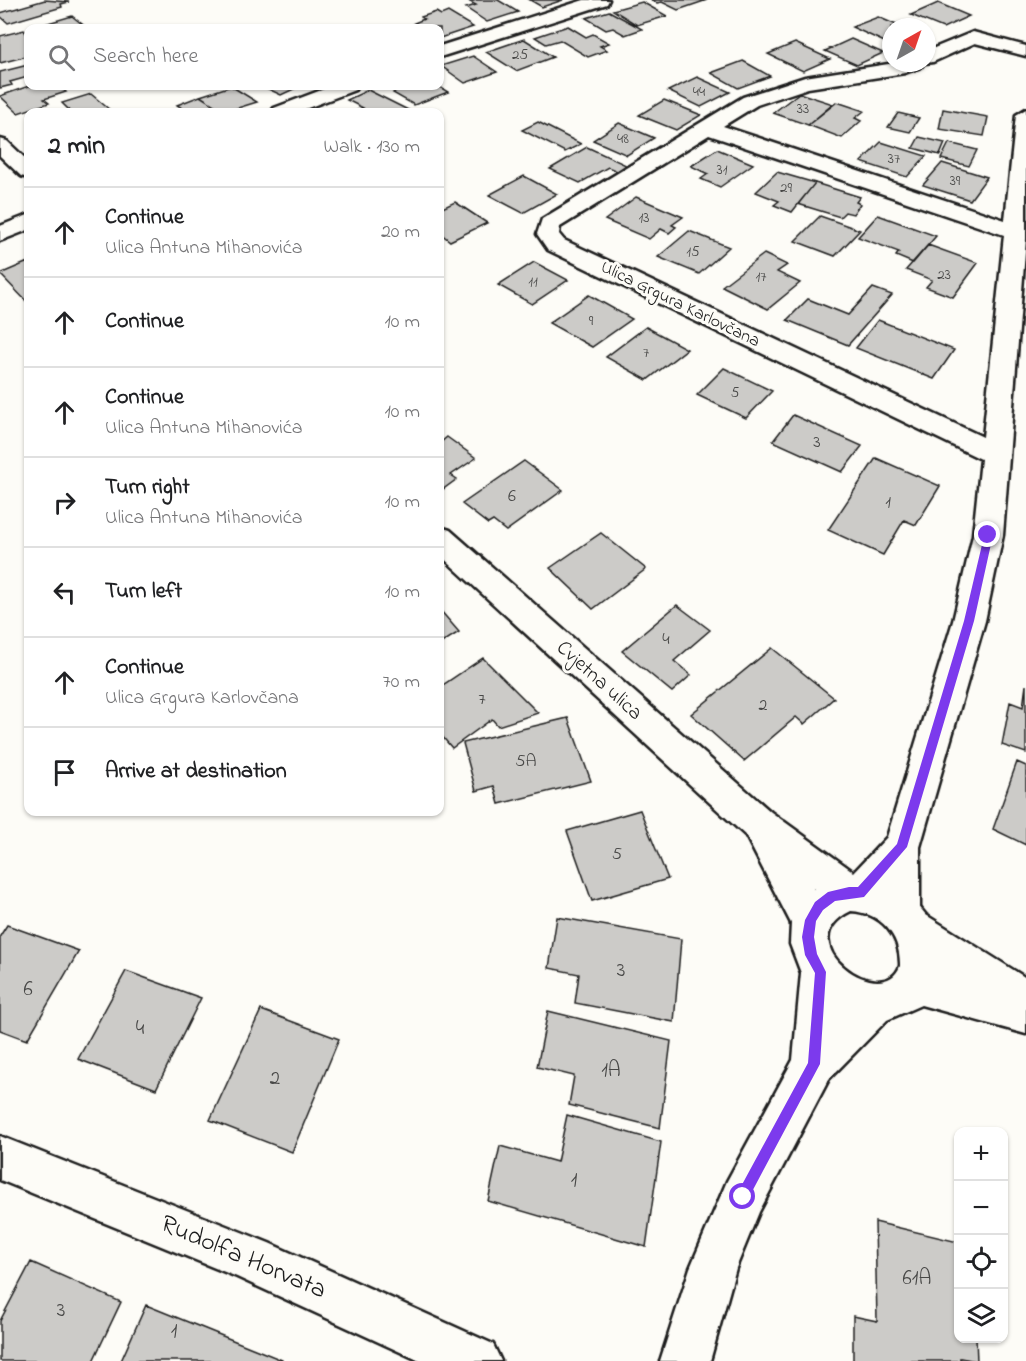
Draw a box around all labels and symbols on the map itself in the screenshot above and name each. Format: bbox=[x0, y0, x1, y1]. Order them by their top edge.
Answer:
north arrow bbox=[882, 18, 936, 72]
house number: 25 bbox=[512, 44, 528, 66]
house number: 44 bbox=[693, 81, 705, 103]
house number: 33 bbox=[797, 98, 809, 120]
house number: 48 bbox=[617, 128, 629, 150]
house number: 37 bbox=[888, 148, 900, 170]
house number: 31 bbox=[717, 159, 728, 181]
house number: 39 bbox=[950, 170, 961, 192]
house number: 29 bbox=[780, 177, 792, 199]
house number: 13 bbox=[639, 207, 649, 229]
house number: 15 bbox=[686, 241, 700, 263]
street label: Ulica Grgura Karlovčana bbox=[595, 255, 764, 356]
house number: 23 bbox=[937, 264, 951, 286]
house number: 17 bbox=[756, 266, 766, 288]
house number: 11 bbox=[528, 271, 538, 293]
house number: 9 bbox=[589, 310, 594, 332]
house number: 7 bbox=[643, 342, 649, 364]
house number: 5 bbox=[731, 382, 740, 404]
house number: 3 bbox=[813, 430, 821, 456]
house number: 6 bbox=[508, 484, 516, 510]
house number: 1 bbox=[885, 490, 891, 516]
route end bbox=[974, 521, 1000, 547]
house number: 4 bbox=[662, 627, 670, 653]
street label: Cvjetna ulica bbox=[549, 634, 649, 728]
house number: 7 bbox=[478, 687, 486, 713]
house number: 2 bbox=[759, 693, 768, 719]
house number: 5A bbox=[515, 749, 537, 775]
house number: 5 bbox=[612, 842, 622, 868]
house number: 3 bbox=[617, 956, 625, 986]
house number: 6 bbox=[23, 975, 33, 1005]
house number: 4 bbox=[136, 1014, 145, 1044]
house number: 1A bbox=[601, 1056, 621, 1086]
house number: 2 bbox=[270, 1064, 280, 1094]
house number: 1 bbox=[571, 1166, 578, 1196]
route start bbox=[729, 1183, 755, 1209]
street label: Rudolfa Horvata bbox=[154, 1206, 332, 1310]
house number: 61A bbox=[903, 1264, 931, 1294]
house number: 3 bbox=[57, 1296, 65, 1326]
house number: 1 bbox=[171, 1317, 178, 1347]

